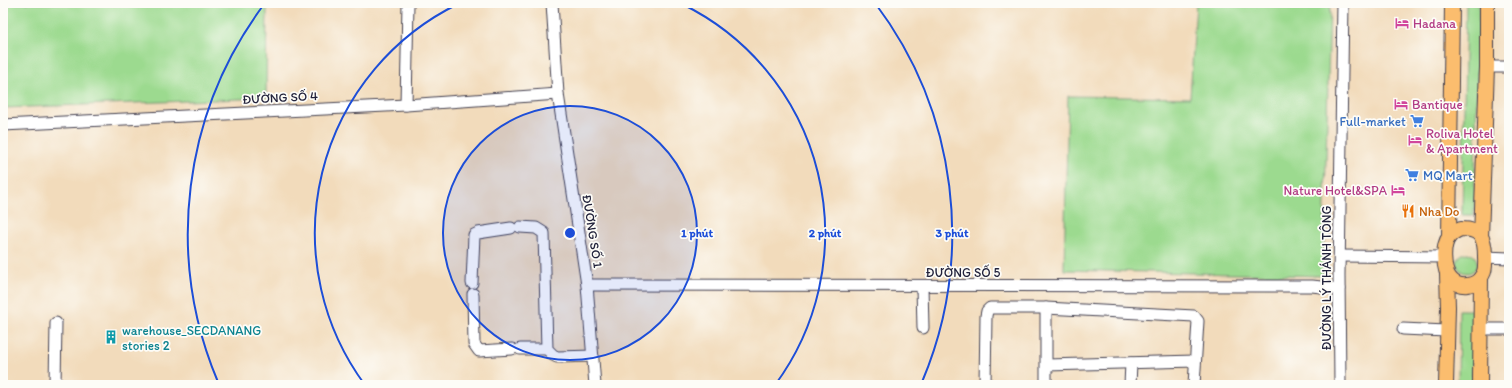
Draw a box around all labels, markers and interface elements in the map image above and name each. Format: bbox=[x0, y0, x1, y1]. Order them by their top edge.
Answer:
hotel icon: Hadana bbox=[1394, 15, 1410, 31]
place label: Hadana bbox=[1413, 16, 1456, 31]
street label: ĐƯỜNG SỐ 4 bbox=[242, 87, 318, 107]
hotel icon: Bantique bbox=[1393, 96, 1409, 112]
place label: Bantique bbox=[1412, 97, 1463, 112]
supermarket icon: Full-market bbox=[1409, 113, 1425, 129]
place label: Full-market bbox=[1339, 114, 1406, 129]
place label: Roliva Hotel & Apartment bbox=[1426, 126, 1498, 156]
hotel icon: Roliva Hotel & Apartment bbox=[1407, 132, 1423, 148]
supermarket icon: MQ Mart bbox=[1404, 167, 1420, 183]
place label: MQ Mart bbox=[1423, 168, 1473, 183]
hotel icon: Nature Hotel&SPA bbox=[1390, 182, 1406, 198]
place label: Nature Hotel&SPA bbox=[1283, 183, 1388, 198]
street label: ĐƯỜNG SỐ 1 bbox=[579, 193, 607, 269]
restaurant icon: Nha Do bbox=[1400, 203, 1416, 219]
place label: Nha Do bbox=[1419, 204, 1460, 219]
street label: ĐƯỜNG LÝ THÁNH TÔNG bbox=[1319, 205, 1334, 351]
centre of rings bbox=[563, 226, 577, 240]
text: 1 phút bbox=[681, 226, 713, 241]
text: 2 phút bbox=[809, 226, 842, 241]
text: 3 phút bbox=[936, 226, 969, 241]
street label: ĐƯỜNG SỐ 5 bbox=[926, 264, 1001, 280]
place label: warehouse_SECDANANG stories 2 bbox=[122, 323, 261, 353]
building icon: warehouse_SECDANANG stories 2 bbox=[103, 329, 119, 345]

